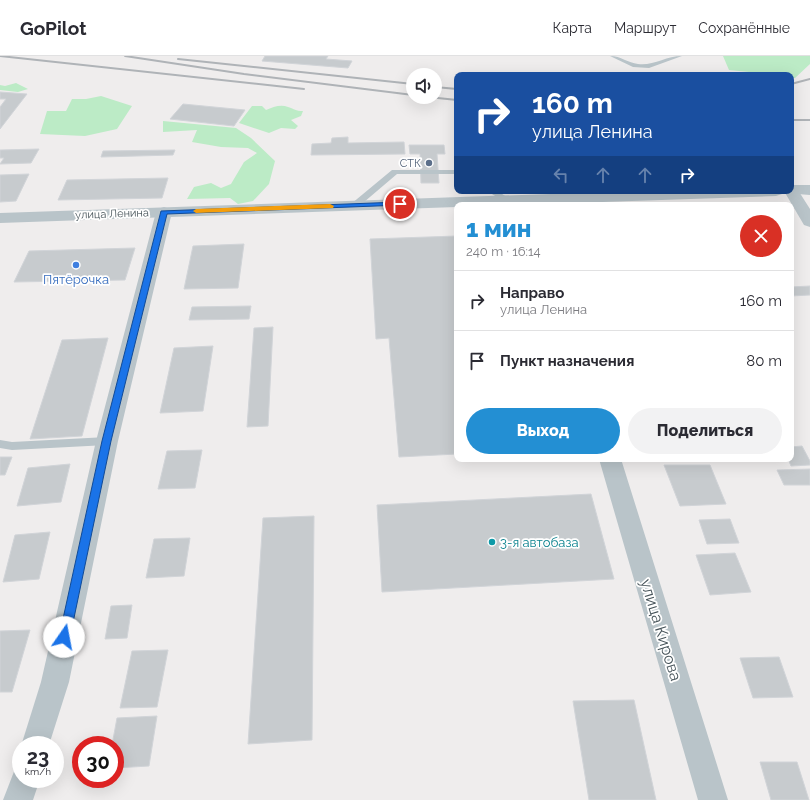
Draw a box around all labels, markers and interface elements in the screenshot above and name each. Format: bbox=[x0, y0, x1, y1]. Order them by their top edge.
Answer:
text: GoPilot bbox=[20, 17, 86, 39]
text: Карта bbox=[553, 20, 592, 36]
text: Маршрут bbox=[614, 20, 676, 36]
text: Сохранённые bbox=[698, 20, 790, 36]
map controls bbox=[406, 68, 442, 104]
button: sound bbox=[406, 68, 442, 104]
text: 160 m bbox=[532, 87, 613, 120]
icon: right bbox=[466, 88, 518, 140]
text: улица Ленина bbox=[532, 121, 653, 142]
place label: СТК bbox=[400, 157, 421, 170]
marker: СТК bbox=[424, 158, 434, 168]
icon: left bbox=[550, 164, 572, 186]
icon: ahead bbox=[592, 164, 614, 186]
icon: ahead bbox=[634, 164, 656, 186]
icon: right bbox=[676, 164, 698, 186]
pin bbox=[383, 187, 417, 221]
icon: arrive bbox=[389, 193, 411, 215]
street label: улица Ленина bbox=[75, 206, 149, 222]
text: 1 мин bbox=[466, 214, 531, 243]
button: close bbox=[740, 215, 782, 257]
text: 240 m · 16:14 bbox=[466, 244, 541, 259]
marker: Пятёрочка bbox=[71, 260, 81, 270]
place label: Пятёрочка bbox=[43, 272, 109, 287]
text: Направо bbox=[500, 284, 564, 302]
icon: right bbox=[466, 290, 488, 312]
text: 160 m bbox=[740, 292, 782, 310]
text: улица Ленина bbox=[500, 302, 587, 317]
icon: arrive bbox=[466, 350, 488, 372]
text: Пункт назначения bbox=[500, 352, 634, 370]
text: 80 m bbox=[746, 352, 782, 370]
button: Выход bbox=[466, 408, 620, 454]
button: Поделиться bbox=[628, 408, 782, 454]
place label: 3-я автобаза bbox=[500, 535, 579, 550]
marker: 3-я автобаза bbox=[487, 537, 497, 547]
street label: улица Кирова bbox=[636, 577, 686, 683]
position arrow bbox=[43, 616, 85, 658]
speed limit sign: 30 bbox=[72, 736, 124, 788]
text: 23 bbox=[27, 745, 49, 769]
text: km/h bbox=[25, 766, 51, 777]

